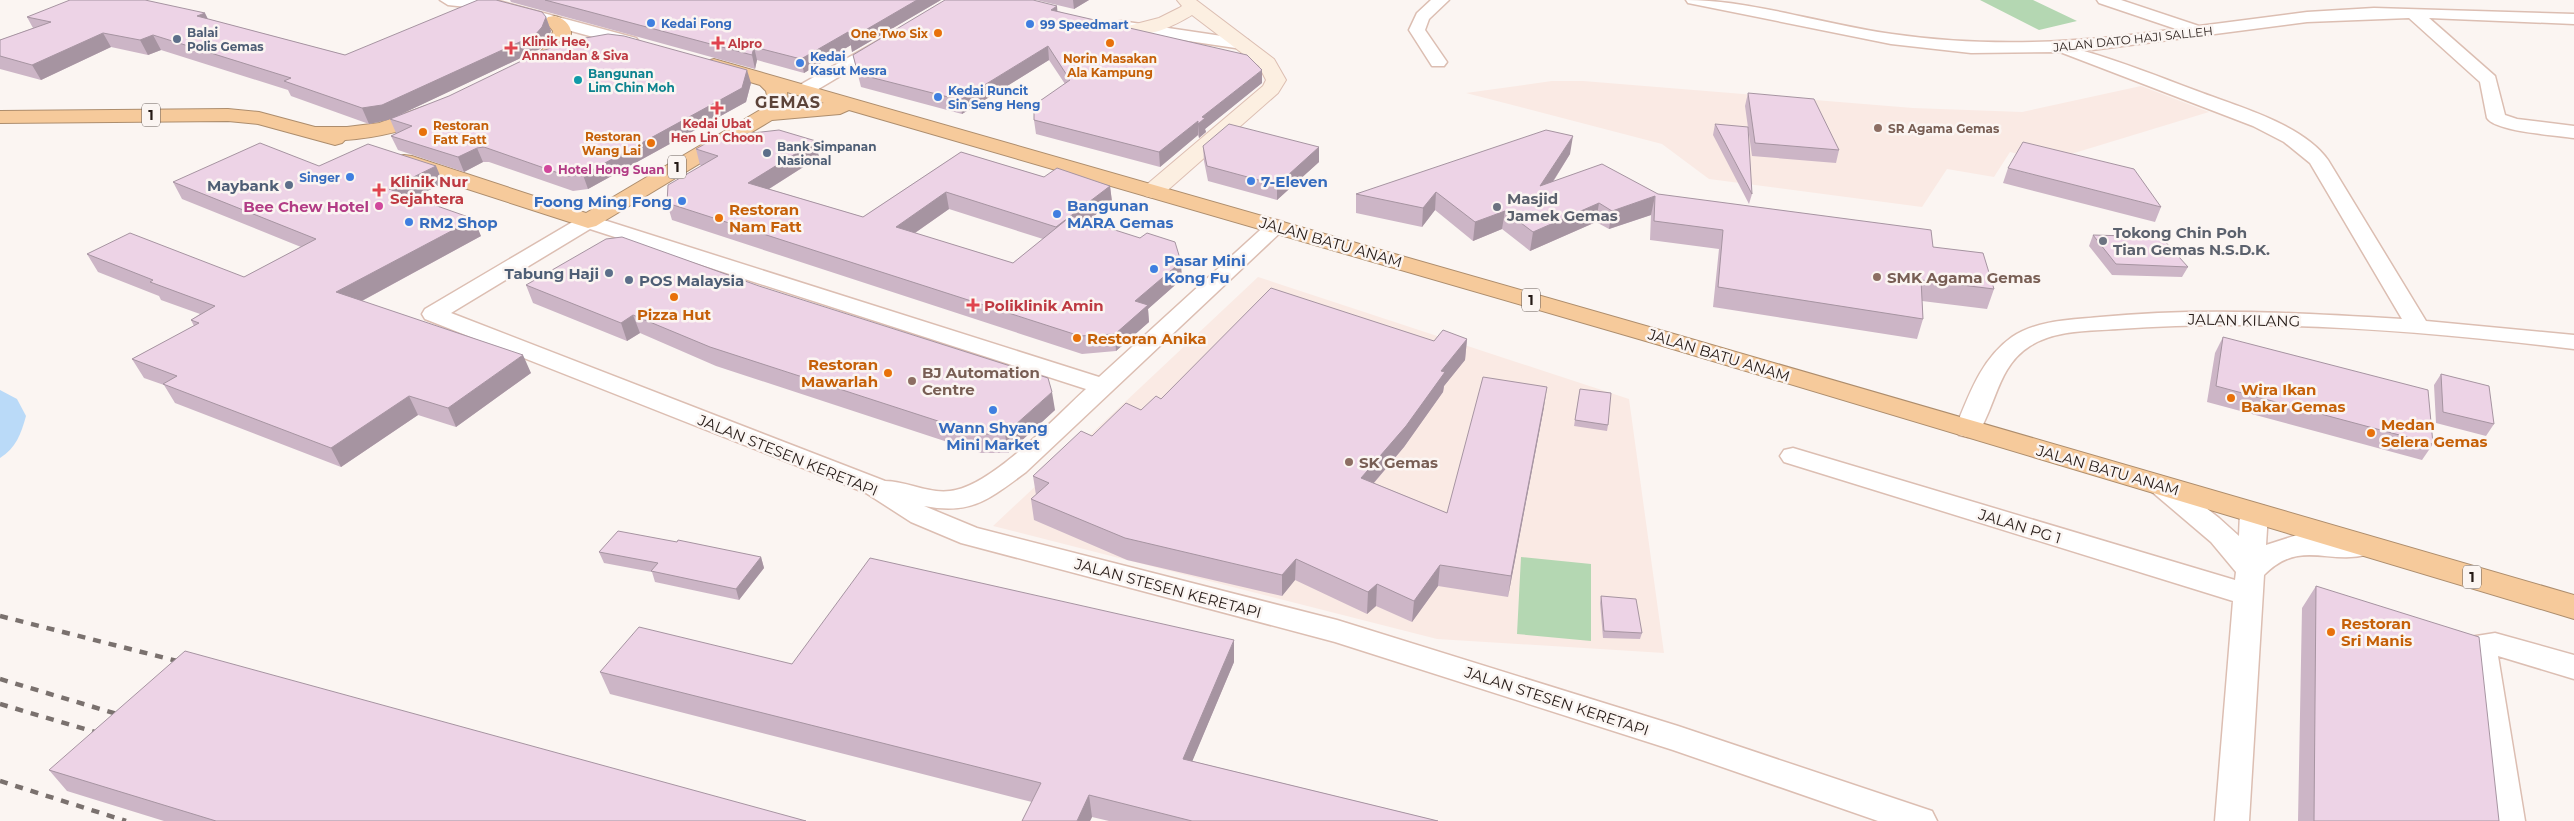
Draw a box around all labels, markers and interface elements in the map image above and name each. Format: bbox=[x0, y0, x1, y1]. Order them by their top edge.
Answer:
place label: Kedai Fong bbox=[661, 16, 732, 31]
marker: Kedai Fong bbox=[645, 17, 657, 29]
place label: 99 Speedmart bbox=[1040, 17, 1129, 32]
marker: 99 Speedmart bbox=[1024, 18, 1036, 30]
street label: JALAN DATO HAJI SALLEH bbox=[2052, 23, 2213, 55]
place label: Balai Polis Gemas bbox=[187, 25, 264, 54]
place label: One Two Six bbox=[851, 26, 929, 41]
marker: One Two Six bbox=[932, 27, 944, 39]
marker: Balai Polis Gemas bbox=[171, 33, 183, 45]
place label: Klinik Hee, Annandan & Siva bbox=[521, 34, 629, 63]
place label: Alpro bbox=[727, 36, 762, 51]
marker: Alpro bbox=[712, 37, 724, 49]
marker: Norin Masakan Ala Kampung bbox=[1104, 37, 1116, 49]
marker: Klinik Hee, Annandan & Siva bbox=[504, 41, 518, 55]
place label: Kedai Kasut Mesra bbox=[810, 49, 887, 78]
place label: Norin Masakan Ala Kampung bbox=[1063, 51, 1157, 80]
marker: Kedai Kasut Mesra bbox=[794, 57, 806, 69]
place label: Bangunan Lim Chin Moh bbox=[588, 66, 675, 95]
marker: Bangunan Lim Chin Moh bbox=[572, 74, 584, 86]
place label: Kedai Runcit Sin Seng Heng bbox=[948, 83, 1040, 112]
marker: Kedai Runcit Sin Seng Heng bbox=[932, 91, 944, 103]
district label: GEMAS bbox=[755, 93, 821, 112]
marker: Kedai Ubat Hen Lin Choon bbox=[711, 102, 723, 114]
road number: 1 bbox=[142, 104, 160, 126]
place label: Kedai Ubat Hen Lin Choon bbox=[671, 116, 763, 145]
place label: Restoran Fatt Fatt bbox=[433, 118, 489, 147]
place label: SR Agama Gemas bbox=[1888, 121, 2000, 136]
marker: SR Agama Gemas bbox=[1872, 122, 1884, 134]
marker: Restoran Fatt Fatt bbox=[417, 126, 429, 138]
place label: Restoran Wang Lai bbox=[582, 129, 641, 158]
marker: Restoran Wang Lai bbox=[645, 137, 657, 149]
place label: Bank Simpanan Nasional bbox=[777, 139, 877, 168]
marker: Bank Simpanan Nasional bbox=[761, 147, 773, 159]
road number: 1 bbox=[668, 156, 686, 178]
place label: Hotel Hong Suan bbox=[558, 162, 664, 177]
marker: Hotel Hong Suan bbox=[542, 163, 554, 175]
place label: Singer bbox=[299, 170, 340, 185]
marker: Singer bbox=[344, 171, 356, 183]
place label: Klinik Nur Sejahtera bbox=[390, 172, 469, 208]
place label: 7-Eleven bbox=[1261, 172, 1328, 191]
marker: 7-Eleven bbox=[1245, 175, 1257, 187]
place label: Maybank bbox=[207, 176, 279, 195]
marker: Maybank bbox=[283, 179, 295, 191]
marker: Klinik Nur Sejahtera bbox=[372, 183, 386, 197]
place label: Masjid Jamek Gemas bbox=[1506, 189, 1618, 225]
place label: Foong Ming Fong bbox=[534, 192, 672, 211]
marker: Foong Ming Fong bbox=[676, 195, 688, 207]
place label: Bangunan MARA Gemas bbox=[1067, 196, 1174, 232]
place label: Bee Chew Hotel bbox=[243, 197, 369, 216]
marker: Bee Chew Hotel bbox=[373, 200, 385, 212]
place label: Restoran Nam Fatt bbox=[729, 200, 802, 236]
marker: Masjid Jamek Gemas bbox=[1491, 201, 1503, 213]
marker: Bangunan MARA Gemas bbox=[1051, 208, 1063, 220]
marker: Restoran Nam Fatt bbox=[713, 212, 725, 224]
street label: JALAN BATU ANAM bbox=[1257, 212, 1405, 271]
place label: RM2 Shop bbox=[419, 213, 498, 232]
marker: RM2 Shop bbox=[403, 216, 415, 228]
place label: Tokong Chin Poh Tian Gemas N.S.D.K. bbox=[2113, 223, 2270, 259]
marker: Tokong Chin Poh Tian Gemas N.S.D.K. bbox=[2097, 235, 2109, 247]
place label: Pasar Mini Kong Fu bbox=[1164, 251, 1246, 287]
marker: Pasar Mini Kong Fu bbox=[1148, 263, 1160, 275]
place label: Tabung Haji bbox=[505, 264, 599, 283]
marker: Tabung Haji bbox=[603, 267, 615, 279]
place label: SMK Agama Gemas bbox=[1887, 268, 2041, 287]
place label: POS Malaysia bbox=[639, 271, 744, 290]
marker: SMK Agama Gemas bbox=[1871, 271, 1883, 283]
marker: POS Malaysia bbox=[623, 274, 635, 286]
road number: 1 bbox=[1522, 288, 1540, 312]
marker: Pizza Hut bbox=[668, 291, 680, 303]
place label: Poliklinik Amin bbox=[984, 296, 1104, 315]
marker: Poliklinik Amin bbox=[966, 298, 980, 312]
place label: Pizza Hut bbox=[637, 305, 712, 324]
street label: JALAN KILANG bbox=[2187, 310, 2300, 330]
street label: JALAN BATU ANAM bbox=[1645, 324, 1792, 386]
place label: Restoran Anika bbox=[1087, 329, 1207, 348]
marker: Restoran Anika bbox=[1071, 332, 1083, 344]
place label: Restoran Mawarlah bbox=[801, 355, 878, 391]
place label: BJ Automation Centre bbox=[922, 363, 1040, 399]
marker: Restoran Mawarlah bbox=[882, 367, 894, 379]
marker: BJ Automation Centre bbox=[906, 375, 918, 387]
place label: Wira Ikan Bakar Gemas bbox=[2241, 380, 2345, 416]
marker: Wira Ikan Bakar Gemas bbox=[2225, 392, 2237, 404]
marker: Wann Shyang Mini Market bbox=[987, 404, 999, 416]
street label: JALAN STESEN KERETAPI bbox=[694, 410, 881, 500]
place label: Medan Selera Gemas bbox=[2381, 415, 2487, 451]
place label: Wann Shyang Mini Market bbox=[938, 418, 1048, 454]
marker: Medan Selera Gemas bbox=[2365, 427, 2377, 439]
street label: JALAN BATU ANAM bbox=[2034, 440, 2182, 499]
place label: SK Gemas bbox=[1359, 453, 1438, 472]
marker: SK Gemas bbox=[1343, 456, 1355, 468]
street label: JALAN PG 1 bbox=[1975, 504, 2064, 548]
street label: JALAN STESEN KERETAPI bbox=[1072, 554, 1263, 622]
road number: 1 bbox=[2463, 566, 2481, 588]
place label: Restoran Sri Manis bbox=[2341, 614, 2412, 650]
marker: Restoran Sri Manis bbox=[2325, 626, 2337, 638]
street label: JALAN STESEN KERETAPI bbox=[1462, 662, 1651, 740]

